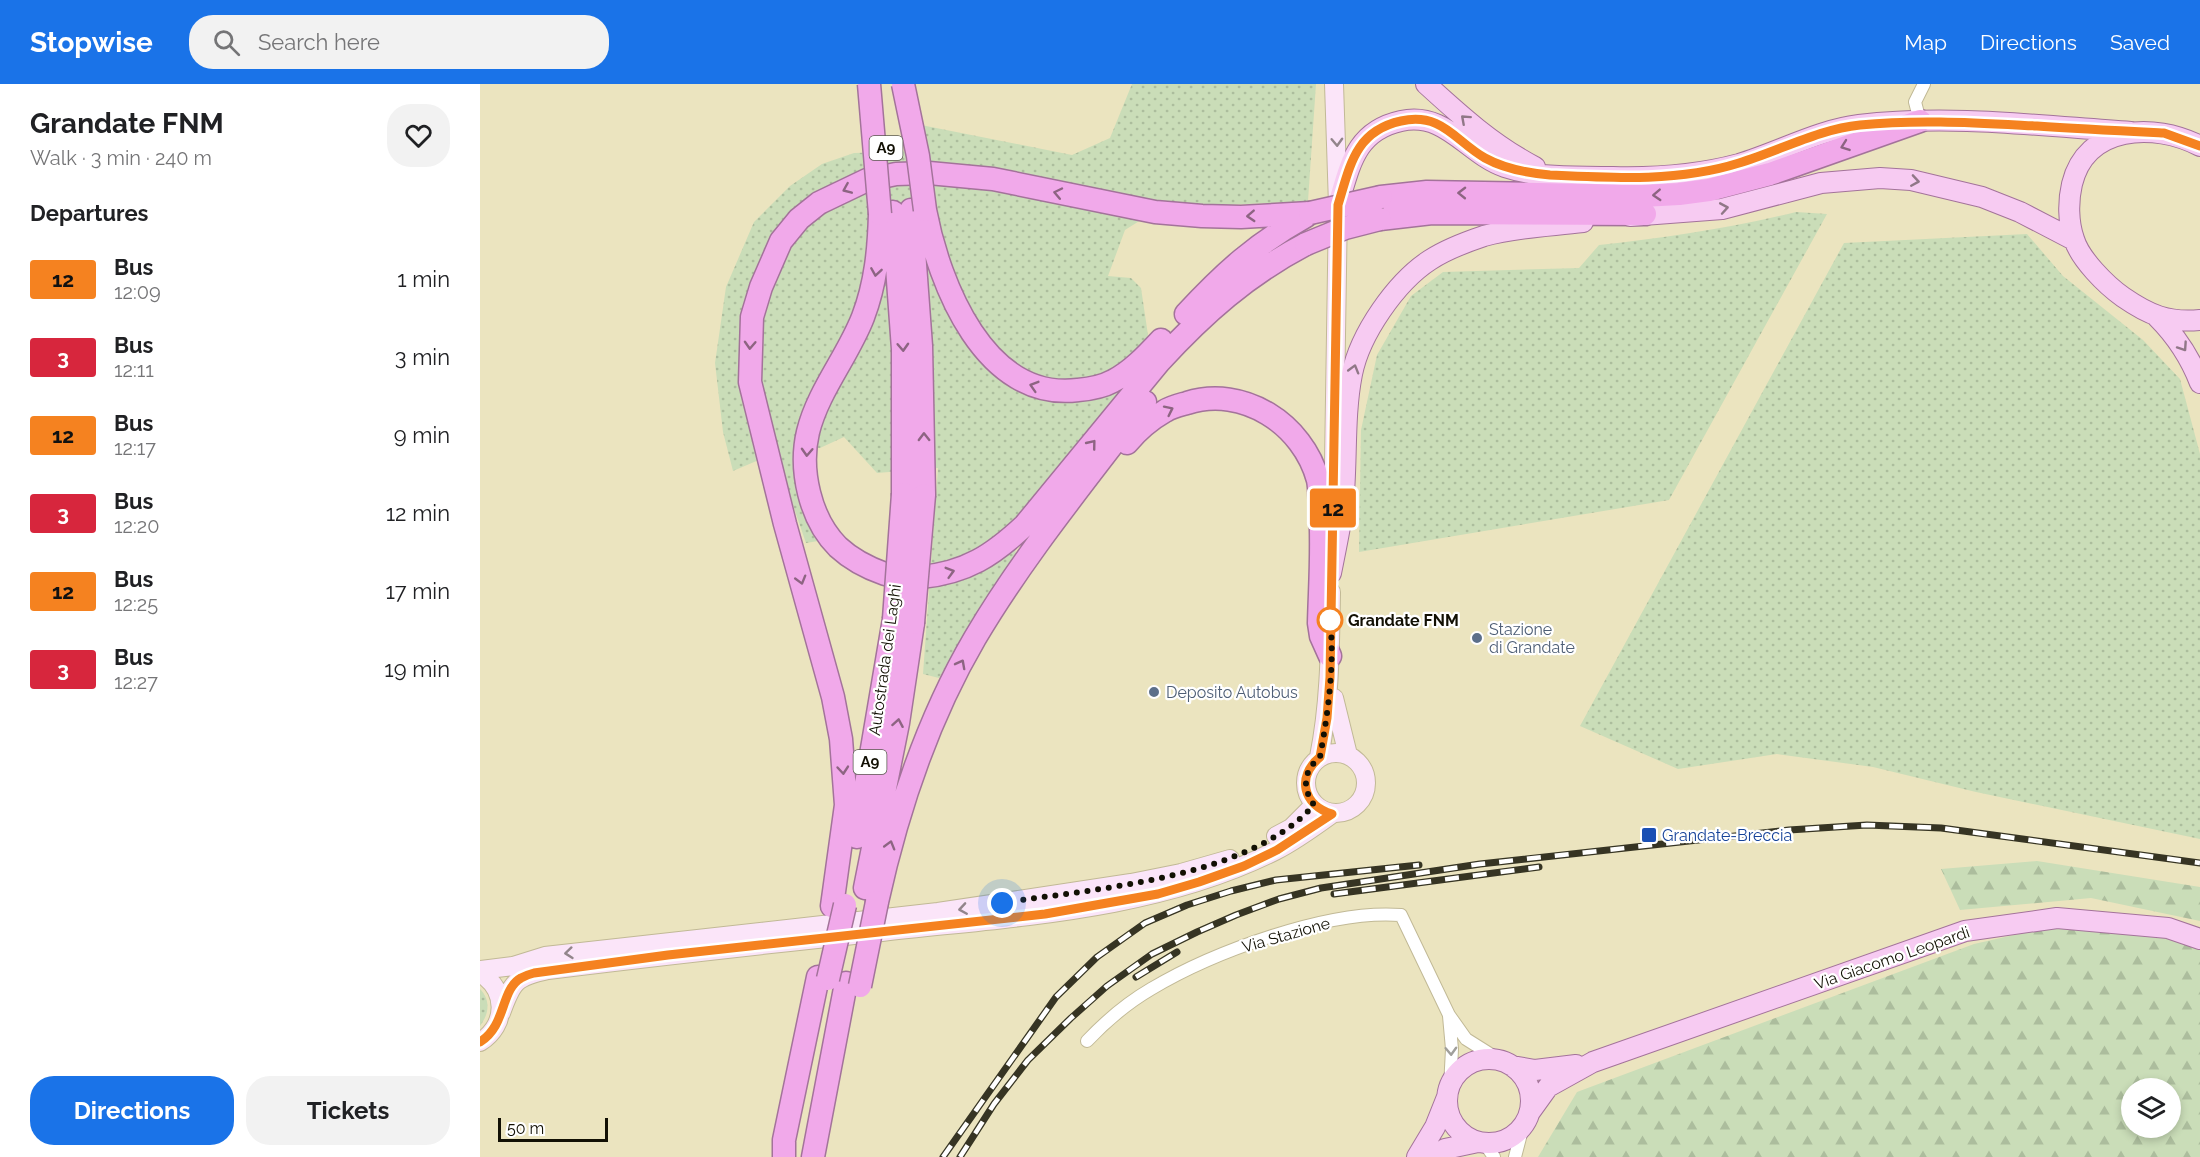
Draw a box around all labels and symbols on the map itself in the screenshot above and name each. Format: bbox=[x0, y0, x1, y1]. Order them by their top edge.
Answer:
one-way arrow bbox=[1461, 115, 1471, 126]
road number: A9 bbox=[870, 136, 902, 160]
one-way arrow bbox=[1331, 138, 1343, 147]
one-way arrow bbox=[1840, 139, 1851, 152]
one-way arrow bbox=[1911, 175, 1920, 187]
one-way arrow bbox=[842, 182, 853, 194]
one-way arrow bbox=[1054, 187, 1064, 200]
one-way arrow bbox=[1458, 187, 1467, 199]
one-way arrow bbox=[1653, 189, 1662, 202]
one-way arrow bbox=[1719, 202, 1729, 215]
one-way arrow bbox=[1247, 210, 1256, 223]
one-way arrow bbox=[870, 267, 882, 277]
one-way arrow bbox=[744, 341, 757, 350]
one-way arrow bbox=[2176, 341, 2187, 352]
one-way arrow bbox=[897, 343, 910, 352]
one-way arrow bbox=[1347, 364, 1359, 375]
one-way arrow bbox=[1029, 381, 1040, 393]
one-way arrow bbox=[1162, 406, 1173, 418]
one-way arrow bbox=[917, 432, 930, 441]
one-way arrow bbox=[1084, 440, 1095, 451]
one-way arrow bbox=[800, 448, 813, 457]
line badge: 12 bbox=[1306, 488, 1360, 528]
one-way arrow bbox=[945, 567, 955, 580]
one-way arrow bbox=[793, 575, 806, 585]
street label: Autostrada dei Laghi bbox=[865, 583, 905, 737]
marker: Grandate FNM bbox=[1317, 607, 1343, 633]
place label: Grandate FNM bbox=[1348, 611, 1459, 630]
place label: Stazione di Grandate bbox=[1489, 620, 1575, 657]
marker: Stazione di Grandate bbox=[1470, 631, 1484, 645]
one-way arrow bbox=[954, 660, 965, 671]
place label: Deposito Autobus bbox=[1166, 683, 1298, 702]
marker: Deposito Autobus bbox=[1147, 685, 1161, 699]
one-way arrow bbox=[891, 718, 904, 728]
road number: A9 bbox=[854, 750, 886, 774]
one-way arrow bbox=[837, 766, 850, 775]
marker: Grandate-Breccia bbox=[1640, 826, 1658, 844]
place label: Grandate-Breccia bbox=[1662, 826, 1792, 845]
one-way arrow bbox=[883, 840, 895, 851]
your location bbox=[987, 888, 1017, 918]
one-way arrow bbox=[958, 902, 967, 914]
street label: Via Stazione bbox=[1240, 913, 1332, 957]
street label: Via Giacomo Leopardi bbox=[1812, 923, 1972, 993]
one-way arrow bbox=[564, 947, 573, 959]
one-way arrow bbox=[1445, 1046, 1458, 1055]
scale bar bbox=[498, 1115, 608, 1142]

